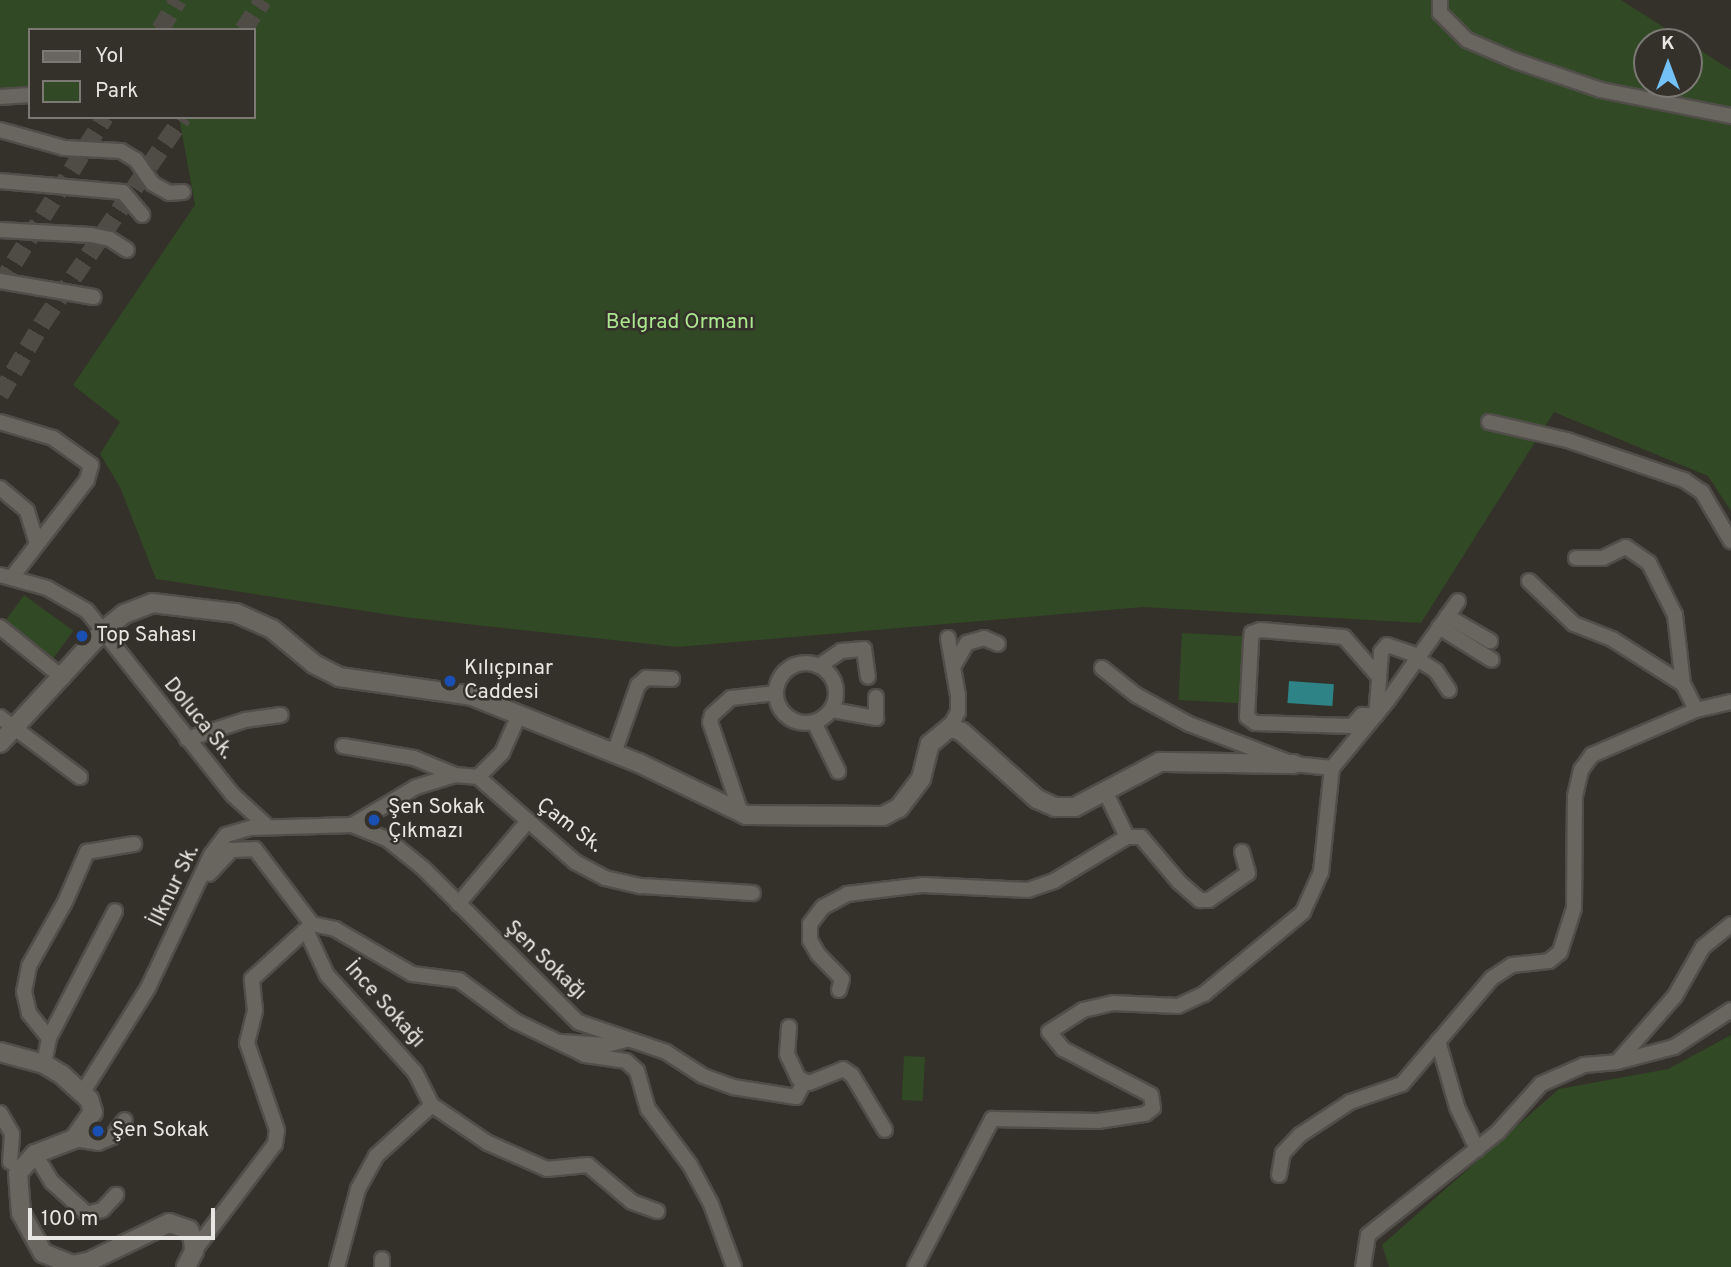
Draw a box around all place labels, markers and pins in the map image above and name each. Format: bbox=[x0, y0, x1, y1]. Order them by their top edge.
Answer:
place label: Top Sahası bbox=[96, 623, 197, 649]
marker: Top Sahası bbox=[74, 628, 90, 644]
place label: Kılıçpınar Caddesi bbox=[464, 656, 553, 706]
marker: Kılıçpınar Caddesi bbox=[442, 673, 458, 689]
place label: Şen Sokak Çıkmazı bbox=[388, 795, 485, 845]
marker: Şen Sokak Çıkmazı bbox=[366, 812, 382, 828]
place label: Şen Sokak bbox=[112, 1118, 209, 1144]
marker: Şen Sokak bbox=[90, 1123, 106, 1139]

